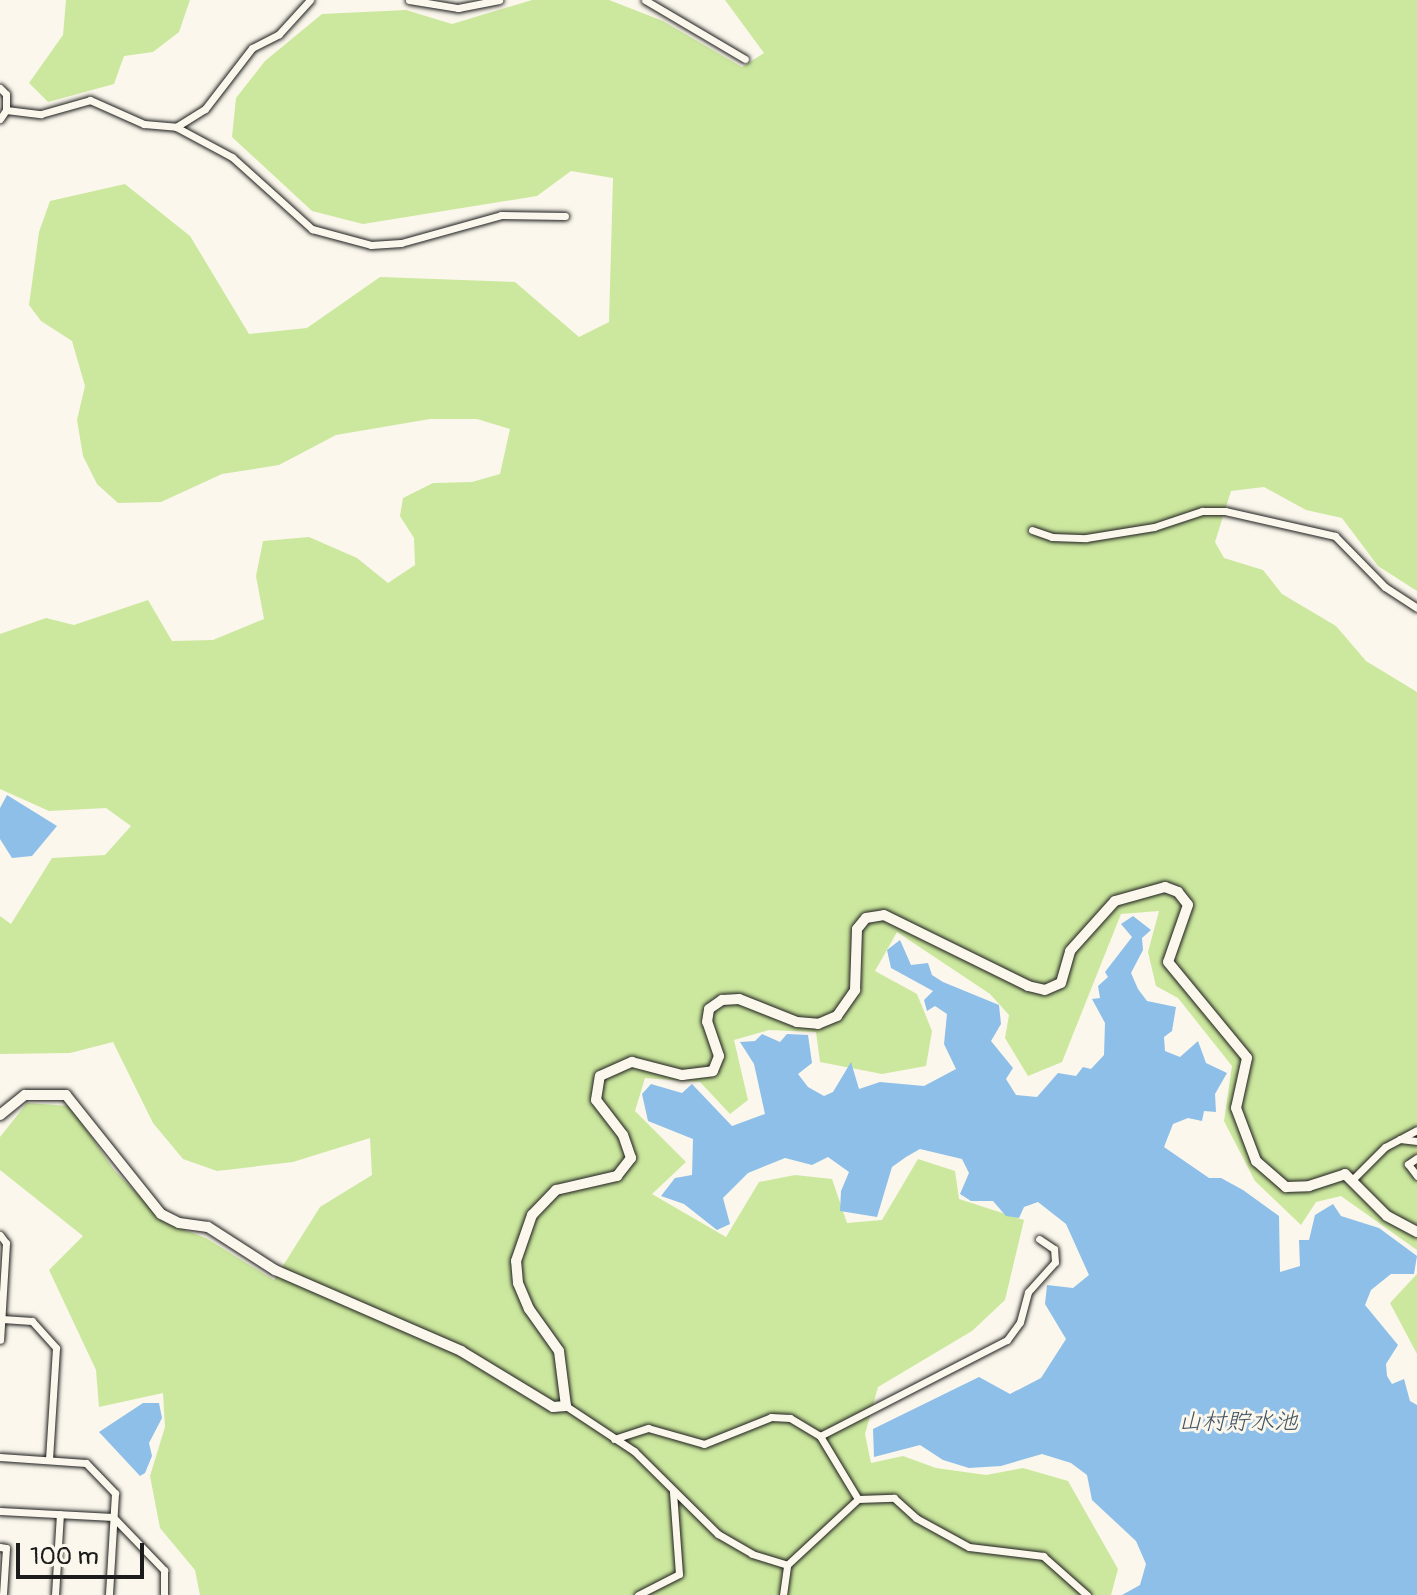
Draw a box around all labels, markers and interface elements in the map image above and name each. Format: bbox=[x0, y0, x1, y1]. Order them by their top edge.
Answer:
water label: 山村貯水池 bbox=[1178, 1408, 1298, 1436]
scale bar bbox=[20, 1527, 148, 1577]
text: 100 m bbox=[30, 1542, 99, 1571]

